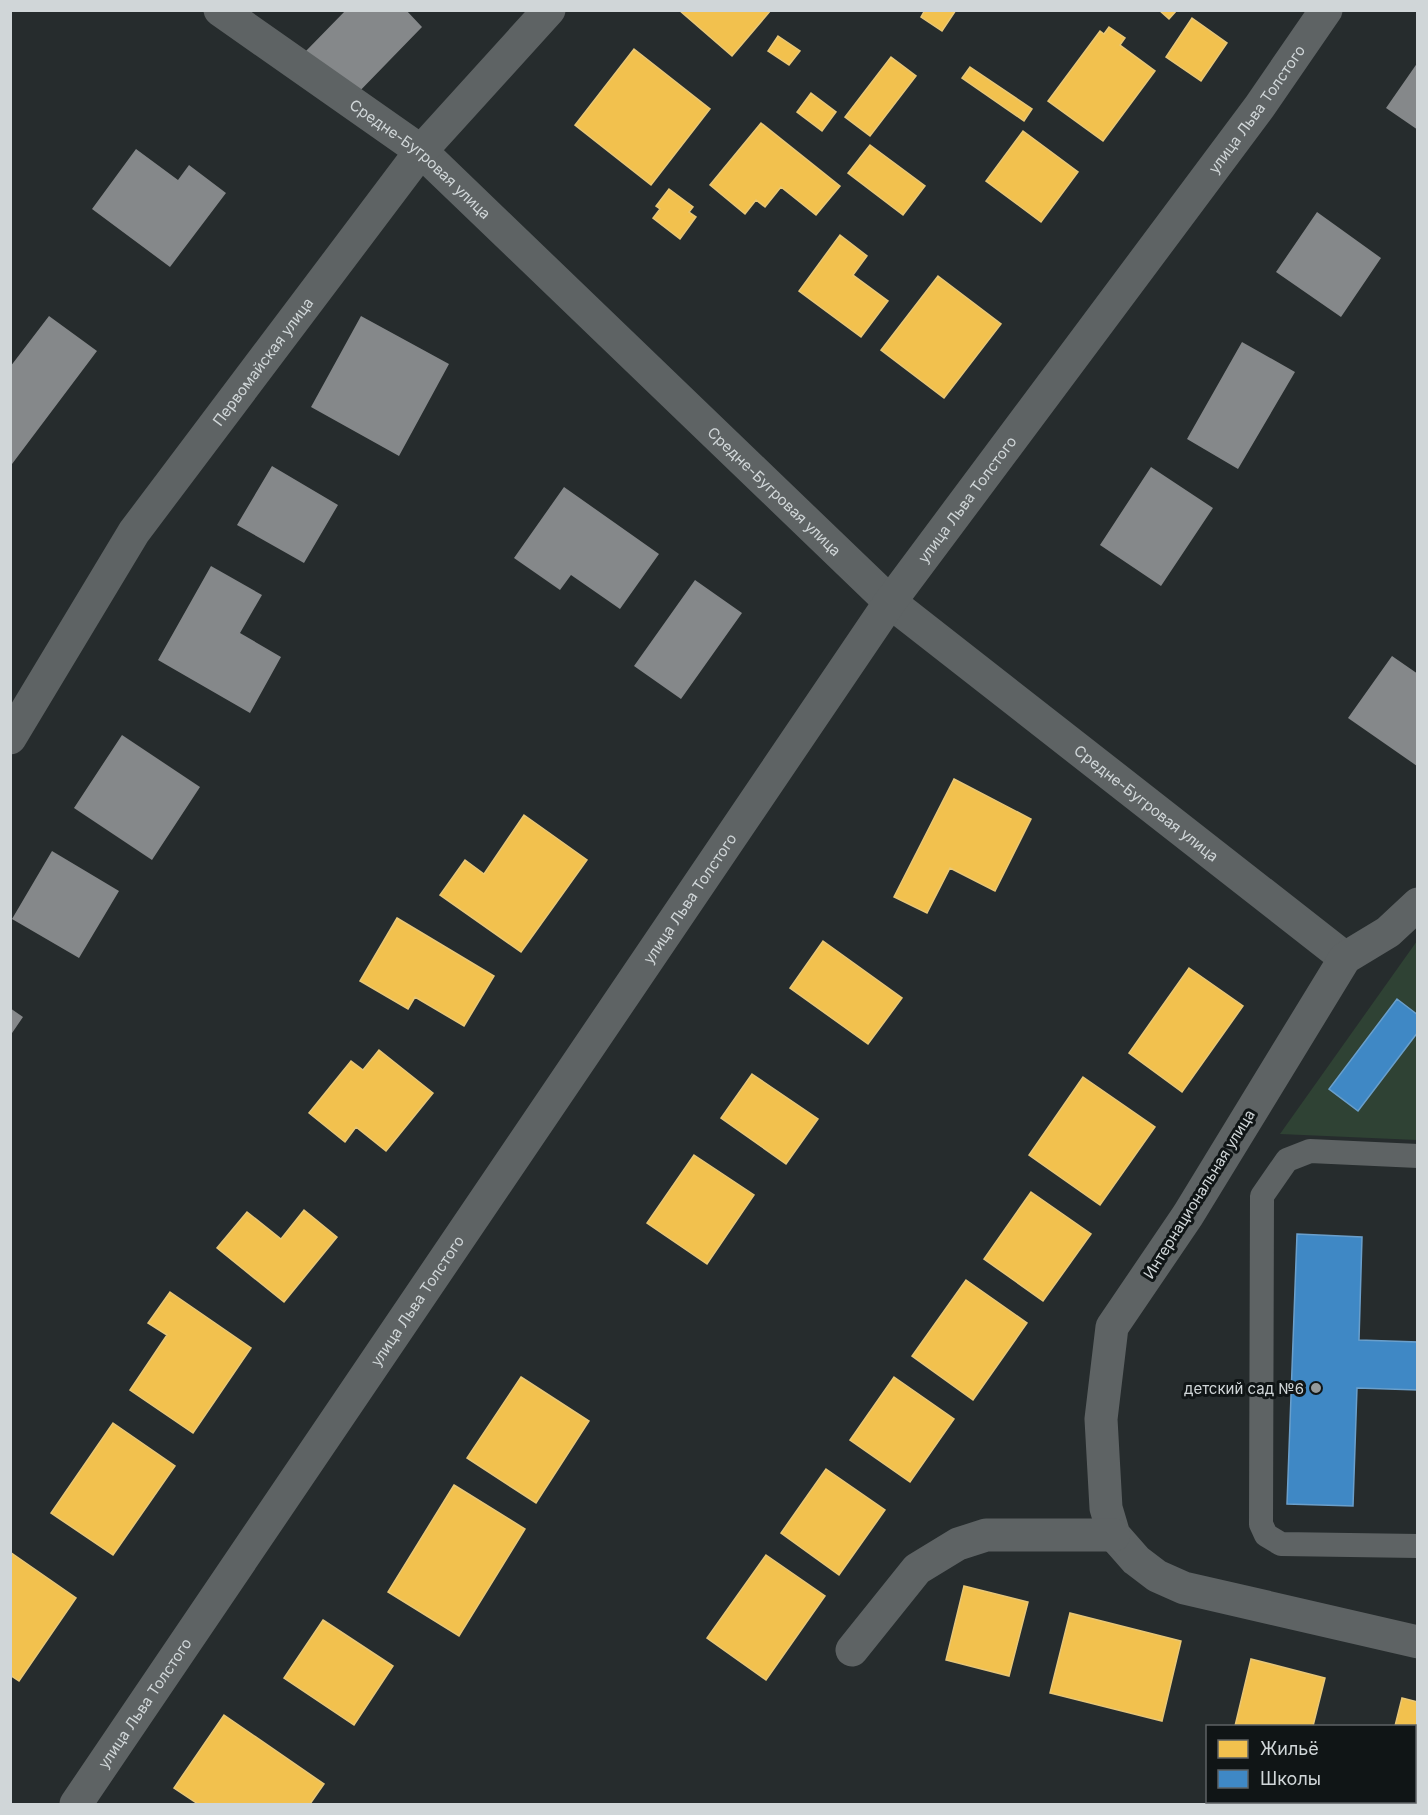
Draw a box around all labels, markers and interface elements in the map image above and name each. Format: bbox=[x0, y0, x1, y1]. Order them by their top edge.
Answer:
street label: улица Льва Толстого bbox=[1204, 41, 1309, 177]
street label: Средне-Бугровая улица bbox=[346, 95, 495, 223]
street label: Первомайская улица bbox=[208, 293, 317, 429]
street label: Средне-Бугровая улица bbox=[704, 422, 845, 560]
street label: улица Льва Толстого bbox=[913, 432, 1020, 566]
street label: Средне-Бугровая улица bbox=[1071, 740, 1223, 865]
street label: улица Льва Толстого bbox=[639, 829, 740, 967]
street label: Интернациональная улица bbox=[1139, 1106, 1259, 1282]
street label: улица Льва Толстого bbox=[366, 1232, 468, 1369]
place label: детский сад №6 bbox=[1184, 1379, 1304, 1398]
marker: детский сад №6 bbox=[1309, 1381, 1323, 1395]
street label: улица Льва Толстого bbox=[94, 1634, 195, 1772]
legend bbox=[1206, 1725, 1416, 1803]
text: Жильё bbox=[1260, 1738, 1319, 1759]
text: Школы bbox=[1260, 1768, 1321, 1789]

